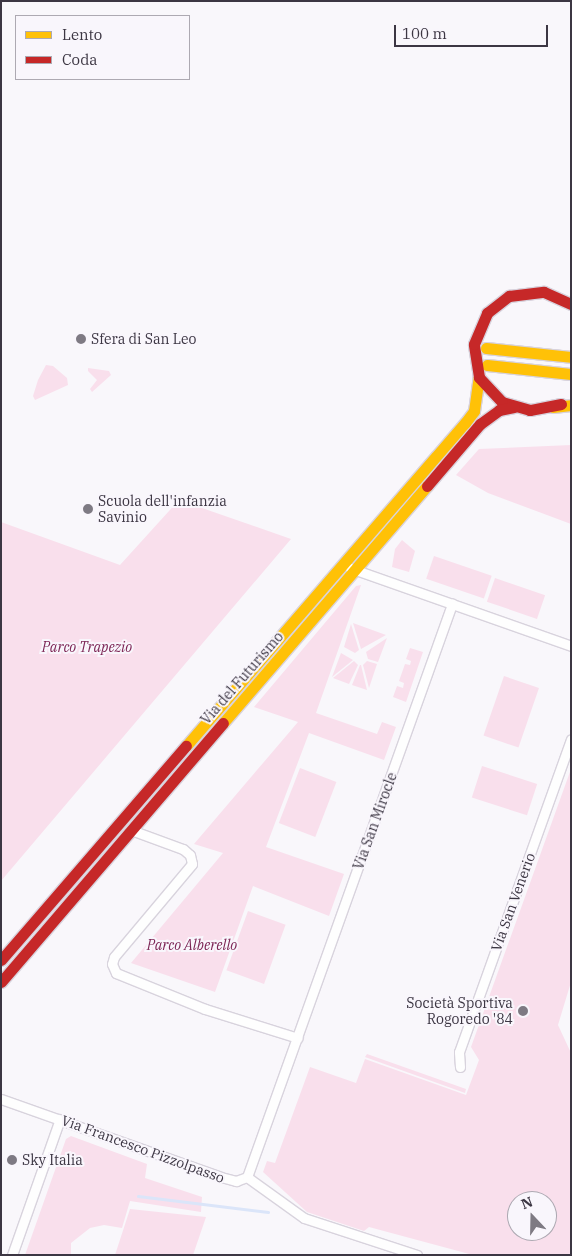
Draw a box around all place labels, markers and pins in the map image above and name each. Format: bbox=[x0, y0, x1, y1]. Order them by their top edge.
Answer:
place label: Sfera di San Leo bbox=[91, 331, 196, 347]
marker: Sfera di San Leo bbox=[75, 333, 87, 345]
place label: Scuola dell'infanzia Savinio bbox=[98, 493, 227, 526]
marker: Scuola dell'infanzia Savinio bbox=[82, 503, 94, 515]
place label: Società Sportiva Rogoredo '84 bbox=[406, 995, 513, 1028]
marker: Società Sportiva Rogoredo '84 bbox=[517, 1005, 529, 1017]
place label: Sky Italia bbox=[22, 1152, 83, 1168]
marker: Sky Italia bbox=[6, 1154, 18, 1166]

